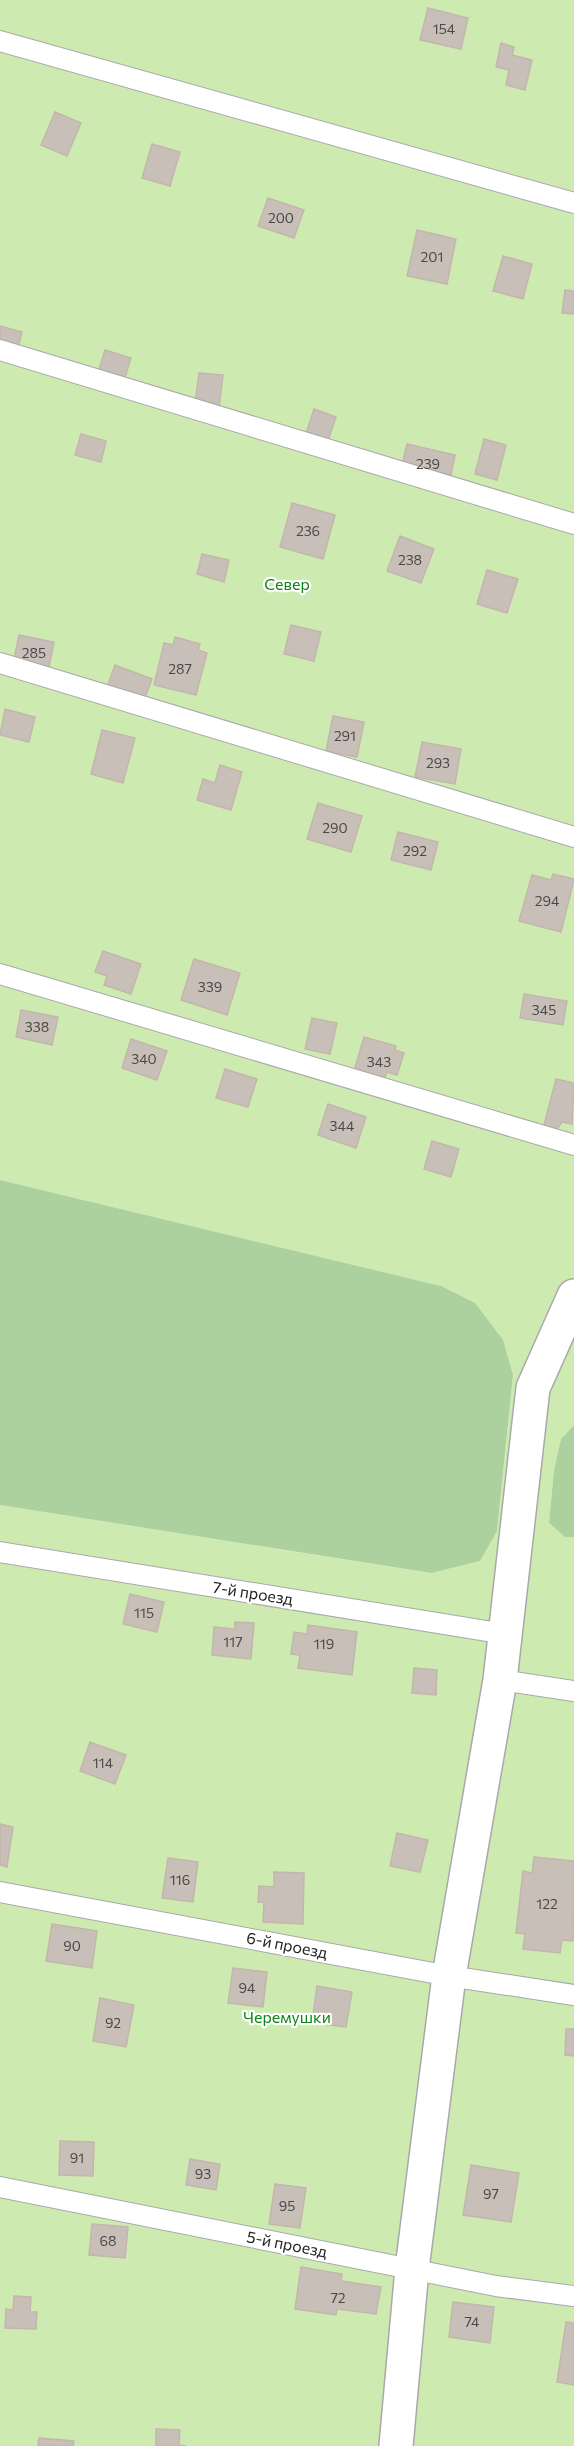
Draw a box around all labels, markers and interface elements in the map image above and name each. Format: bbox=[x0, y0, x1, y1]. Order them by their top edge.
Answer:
house number: 154 bbox=[433, 20, 456, 37]
house number: 200 bbox=[268, 209, 294, 226]
house number: 201 bbox=[421, 248, 443, 265]
house number: 239 bbox=[416, 455, 440, 472]
house number: 236 bbox=[296, 522, 320, 539]
house number: 238 bbox=[398, 551, 422, 568]
park label: Север bbox=[264, 574, 310, 593]
house number: 285 bbox=[22, 644, 46, 661]
house number: 287 bbox=[168, 660, 192, 677]
house number: 291 bbox=[334, 727, 356, 744]
house number: 293 bbox=[426, 754, 450, 771]
house number: 290 bbox=[322, 819, 348, 836]
house number: 292 bbox=[403, 842, 427, 859]
house number: 294 bbox=[535, 892, 560, 909]
house number: 339 bbox=[198, 978, 222, 995]
house number: 345 bbox=[532, 1001, 556, 1018]
house number: 338 bbox=[25, 1018, 49, 1035]
house number: 340 bbox=[131, 1050, 157, 1067]
house number: 343 bbox=[367, 1053, 391, 1070]
house number: 344 bbox=[330, 1117, 355, 1134]
street label: 7-й проезд bbox=[212, 1577, 295, 1608]
house number: 115 bbox=[134, 1604, 154, 1621]
house number: 117 bbox=[223, 1633, 243, 1650]
house number: 119 bbox=[314, 1635, 334, 1652]
house number: 114 bbox=[93, 1754, 114, 1771]
house number: 116 bbox=[170, 1871, 190, 1888]
house number: 122 bbox=[536, 1895, 558, 1912]
street label: 6-й проезд bbox=[245, 1927, 330, 1962]
house number: 90 bbox=[63, 1937, 81, 1954]
house number: 94 bbox=[239, 1979, 256, 1996]
park label: Черемушки bbox=[243, 2007, 331, 2026]
house number: 92 bbox=[105, 2014, 121, 2031]
house number: 91 bbox=[70, 2149, 84, 2166]
house number: 93 bbox=[195, 2165, 211, 2182]
house number: 97 bbox=[483, 2185, 499, 2202]
house number: 95 bbox=[279, 2197, 295, 2214]
street label: 5-й проезд bbox=[245, 2226, 330, 2261]
house number: 68 bbox=[100, 2232, 117, 2249]
house number: 72 bbox=[330, 2289, 346, 2306]
house number: 74 bbox=[465, 2313, 480, 2330]

